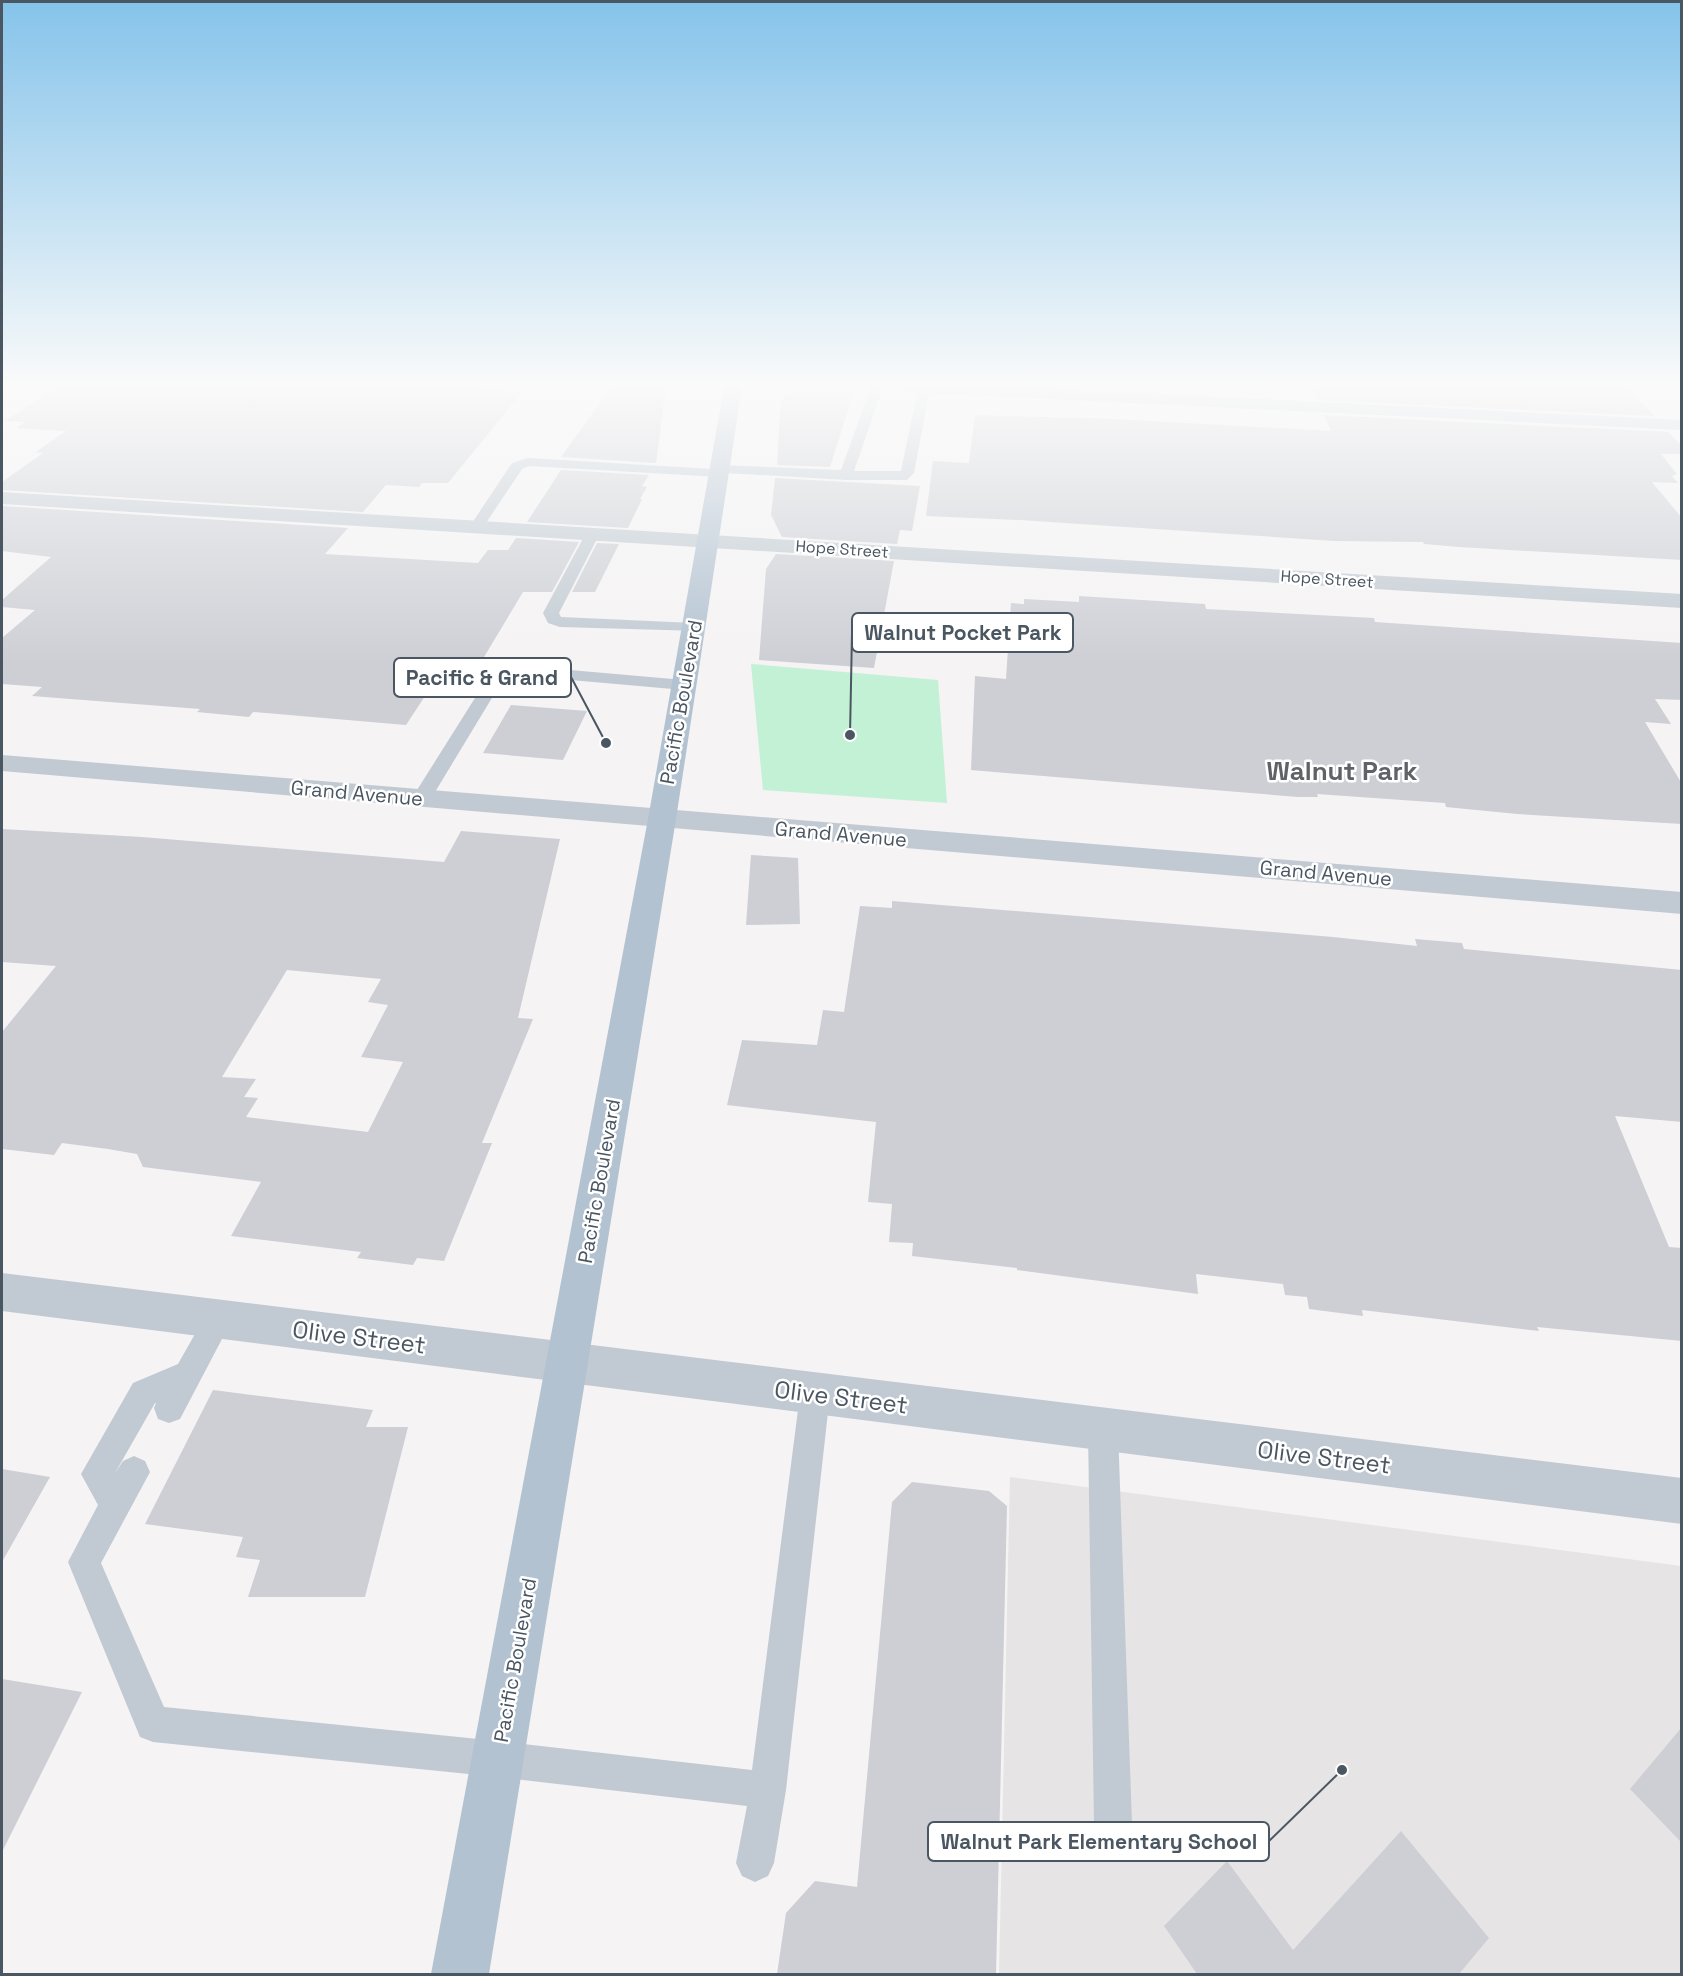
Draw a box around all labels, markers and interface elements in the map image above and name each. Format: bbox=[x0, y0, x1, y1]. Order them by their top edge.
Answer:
street label: Hope Street bbox=[795, 535, 889, 563]
street label: Hope Street bbox=[1280, 565, 1374, 593]
callout: Walnut Pocket Park bbox=[852, 613, 1073, 652]
street label: Pacific Boulevard bbox=[654, 618, 708, 786]
text: Walnut Pocket Park bbox=[864, 619, 1062, 646]
callout: Pacific & Grand bbox=[394, 658, 571, 697]
text: Pacific & Grand bbox=[406, 664, 558, 691]
district label: Walnut Park bbox=[1267, 754, 1418, 788]
street label: Grand Avenue bbox=[290, 774, 424, 812]
street label: Grand Avenue bbox=[774, 815, 908, 853]
street label: Grand Avenue bbox=[1259, 854, 1393, 892]
street label: Pacific Boulevard bbox=[572, 1097, 626, 1265]
street label: Olive Street bbox=[291, 1313, 427, 1361]
street label: Olive Street bbox=[773, 1373, 909, 1421]
street label: Olive Street bbox=[1256, 1433, 1392, 1481]
street label: Pacific Boulevard bbox=[488, 1576, 542, 1744]
callout: Walnut Park Elementary School bbox=[928, 1822, 1269, 1861]
text: Walnut Park Elementary School bbox=[941, 1828, 1257, 1855]

